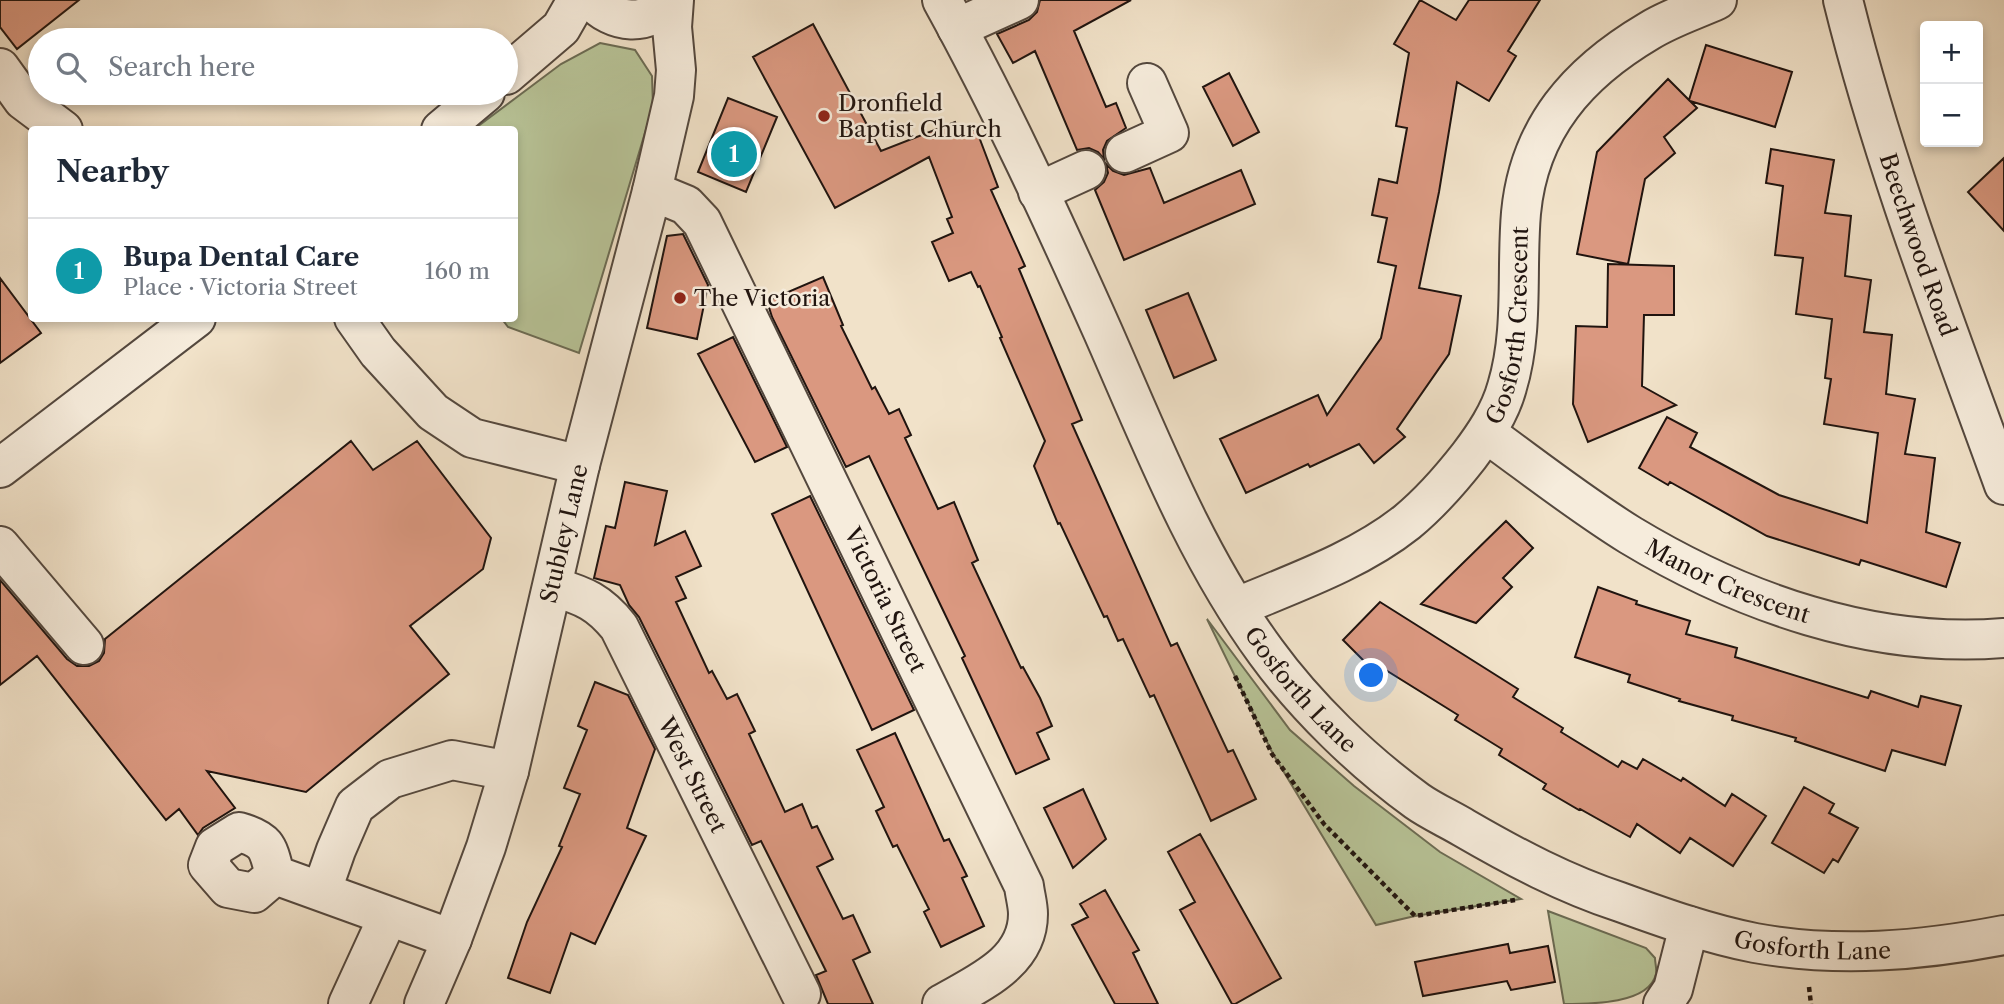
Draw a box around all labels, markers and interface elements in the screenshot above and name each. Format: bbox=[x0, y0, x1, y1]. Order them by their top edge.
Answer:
map controls bbox=[1920, 21, 1983, 147]
button: + bbox=[1920, 21, 1983, 84]
search box bbox=[28, 28, 518, 105]
icon: search bbox=[52, 48, 90, 86]
text: Search here bbox=[108, 51, 255, 83]
button: − bbox=[1920, 84, 1983, 147]
place label: Dronfield Baptist Church bbox=[838, 89, 1002, 143]
marker: Dronfield Baptist Church bbox=[816, 108, 832, 124]
pin: 1 bbox=[711, 128, 757, 180]
street label: Beechwood Road bbox=[1874, 150, 1962, 340]
text: Nearby bbox=[56, 153, 169, 190]
street label: Gosforth Crescent bbox=[1479, 226, 1534, 429]
text: Bupa Dental Care bbox=[123, 241, 359, 273]
text: 1 bbox=[74, 257, 84, 285]
text: 160 m bbox=[425, 257, 490, 285]
text: Place · Victoria Street bbox=[123, 273, 358, 301]
place label: The Victoria bbox=[694, 284, 831, 312]
marker: The Victoria bbox=[672, 290, 688, 306]
street label: Stubley Lane bbox=[534, 461, 594, 606]
street label: Victoria Street bbox=[838, 522, 932, 677]
street label: Manor Crescent bbox=[1640, 533, 1813, 629]
street label: Gosforth Lane bbox=[1238, 621, 1362, 758]
your location bbox=[1354, 658, 1388, 692]
street label: West Street bbox=[651, 712, 733, 837]
street label: Gosforth Lane bbox=[1731, 925, 1892, 965]

